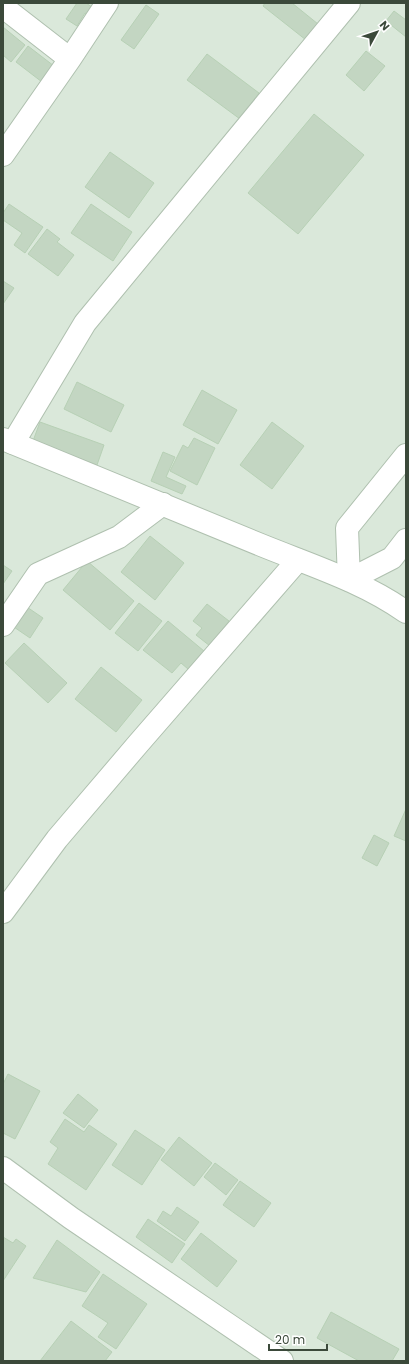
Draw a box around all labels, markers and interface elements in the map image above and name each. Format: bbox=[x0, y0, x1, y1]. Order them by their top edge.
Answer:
north arrow bbox=[357, 12, 397, 52]
text: N bbox=[376, 17, 393, 34]
scale bar bbox=[269, 1326, 327, 1352]
text: 20 m bbox=[275, 1331, 305, 1348]

